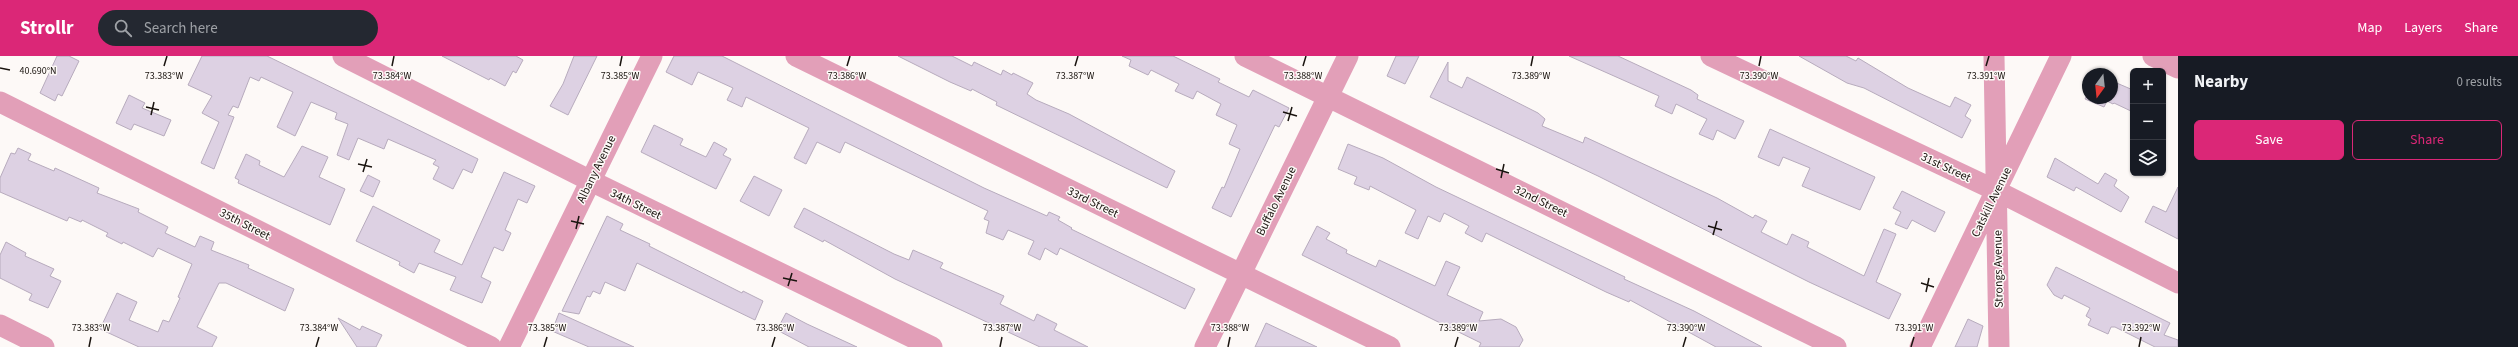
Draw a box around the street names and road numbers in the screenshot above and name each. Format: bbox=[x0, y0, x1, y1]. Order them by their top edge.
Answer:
street label: Albany Avenue bbox=[573, 132, 620, 206]
street label: 31st Street bbox=[1918, 148, 1974, 186]
street label: Buffalo Avenue bbox=[1252, 164, 1301, 239]
street label: Catskill Avenue bbox=[1967, 164, 2016, 240]
street label: 32nd Street bbox=[1511, 181, 1570, 222]
street label: 33rd Street bbox=[1064, 183, 1121, 222]
street label: 34th Street bbox=[607, 185, 664, 224]
street label: 35th Street bbox=[216, 204, 273, 245]
street label: Strongs Avenue bbox=[1989, 230, 2008, 308]

